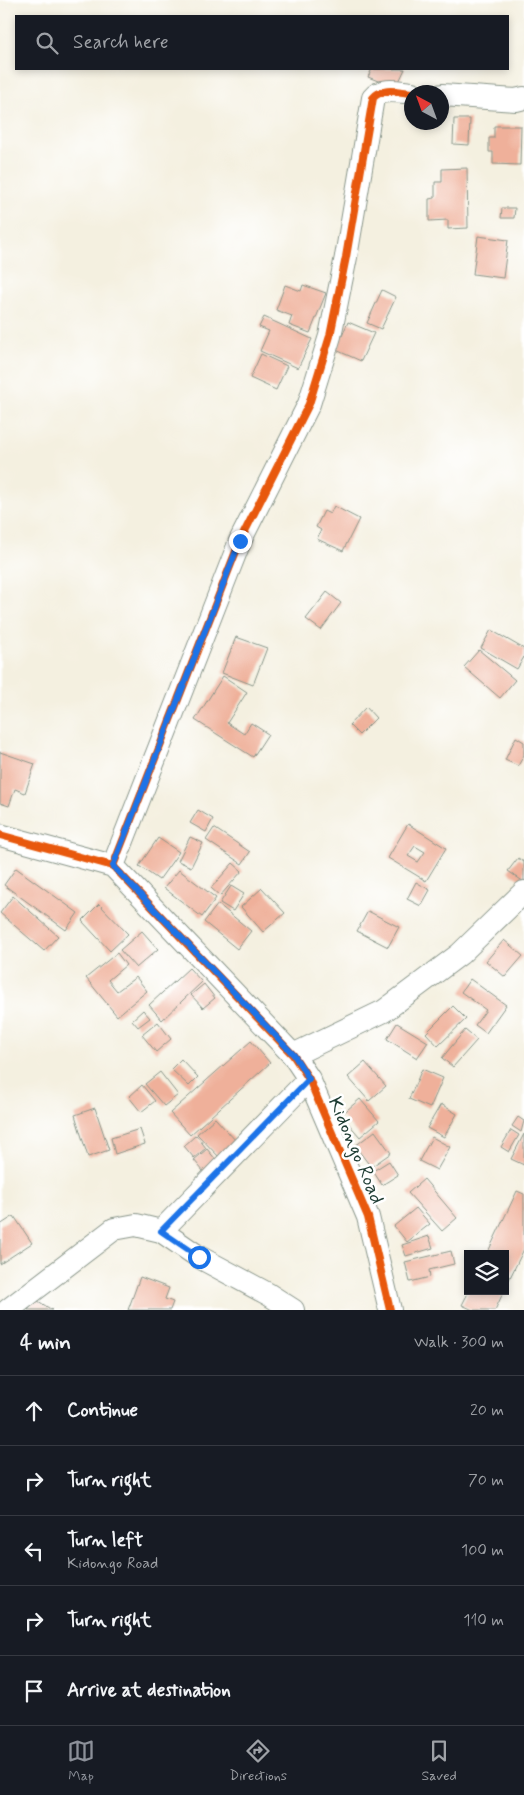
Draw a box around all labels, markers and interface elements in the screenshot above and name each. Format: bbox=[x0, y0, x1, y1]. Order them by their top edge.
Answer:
search box bbox=[15, 15, 509, 70]
icon: search bbox=[33, 29, 61, 57]
text: Search here bbox=[73, 30, 169, 55]
north arrow bbox=[404, 85, 449, 130]
route end bbox=[229, 530, 252, 553]
street label: Kidongo Road bbox=[321, 1093, 390, 1208]
route start bbox=[188, 1246, 211, 1269]
map controls bbox=[464, 1250, 509, 1295]
button: layers bbox=[464, 1250, 509, 1295]
text: 4 min bbox=[20, 1329, 71, 1357]
text: Walk · 300 m bbox=[414, 1332, 504, 1353]
icon: ahead bbox=[20, 1397, 48, 1425]
text: Continue bbox=[67, 1398, 138, 1423]
text: 20 m bbox=[470, 1400, 504, 1421]
icon: right bbox=[20, 1467, 48, 1495]
text: Turn right bbox=[67, 1468, 151, 1493]
text: 70 m bbox=[468, 1470, 504, 1491]
text: Turn left bbox=[67, 1528, 143, 1553]
icon: left bbox=[20, 1537, 48, 1565]
text: 100 m bbox=[461, 1540, 504, 1561]
text: Kidongo Road bbox=[67, 1553, 158, 1574]
icon: right bbox=[20, 1607, 48, 1635]
text: Turn right bbox=[67, 1608, 151, 1633]
text: 110 m bbox=[463, 1610, 504, 1631]
icon: arrive bbox=[20, 1677, 48, 1705]
text: Arrive at destination bbox=[67, 1678, 231, 1703]
tab: Map bbox=[67, 1737, 95, 1785]
tab: Directions bbox=[230, 1737, 287, 1785]
tab: Saved bbox=[421, 1737, 457, 1785]

